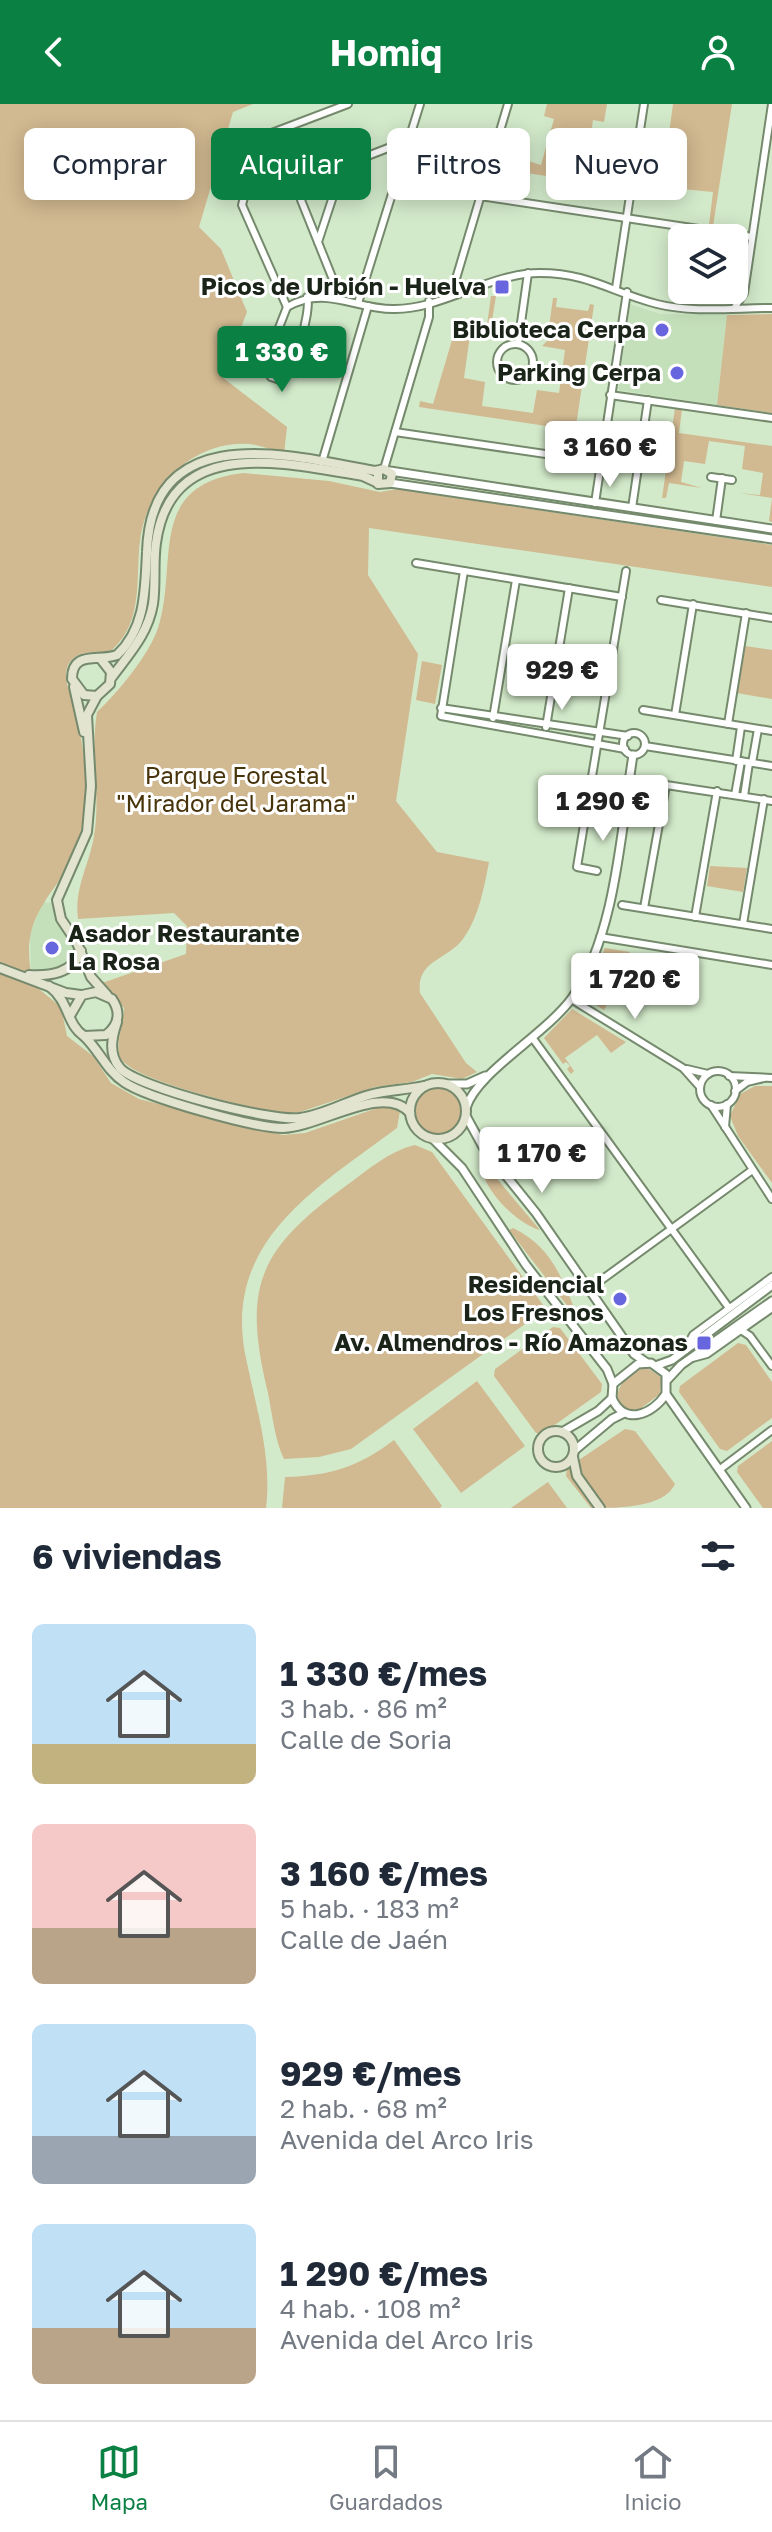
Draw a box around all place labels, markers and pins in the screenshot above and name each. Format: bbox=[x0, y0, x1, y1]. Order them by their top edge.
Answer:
place label: Picos de Urbión - Huelva bbox=[201, 271, 486, 300]
marker: Picos de Urbión - Huelva bbox=[493, 278, 511, 296]
place label: Biblioteca Cerpa bbox=[452, 314, 646, 343]
marker: Biblioteca Cerpa bbox=[653, 321, 671, 339]
pin: 1 330 € bbox=[208, 326, 356, 394]
place label: Parking Cerpa bbox=[497, 357, 661, 386]
marker: Parking Cerpa bbox=[668, 364, 686, 382]
pin: 3 160 € bbox=[536, 421, 684, 489]
pin: 929 € bbox=[506, 644, 618, 712]
pin: 1 290 € bbox=[529, 775, 677, 843]
place label: Asador Restaurante La Rosa bbox=[68, 918, 300, 975]
marker: Asador Restaurante La Rosa bbox=[43, 939, 61, 957]
pin: 1 720 € bbox=[561, 953, 709, 1021]
pin: 1 170 € bbox=[468, 1127, 616, 1195]
place label: Residencial Los Fresnos bbox=[463, 1269, 604, 1326]
marker: Residencial Los Fresnos bbox=[611, 1290, 629, 1308]
place label: Av. Almendros - Río Amazonas bbox=[334, 1327, 688, 1356]
marker: Av. Almendros - Río Amazonas bbox=[695, 1334, 713, 1352]

